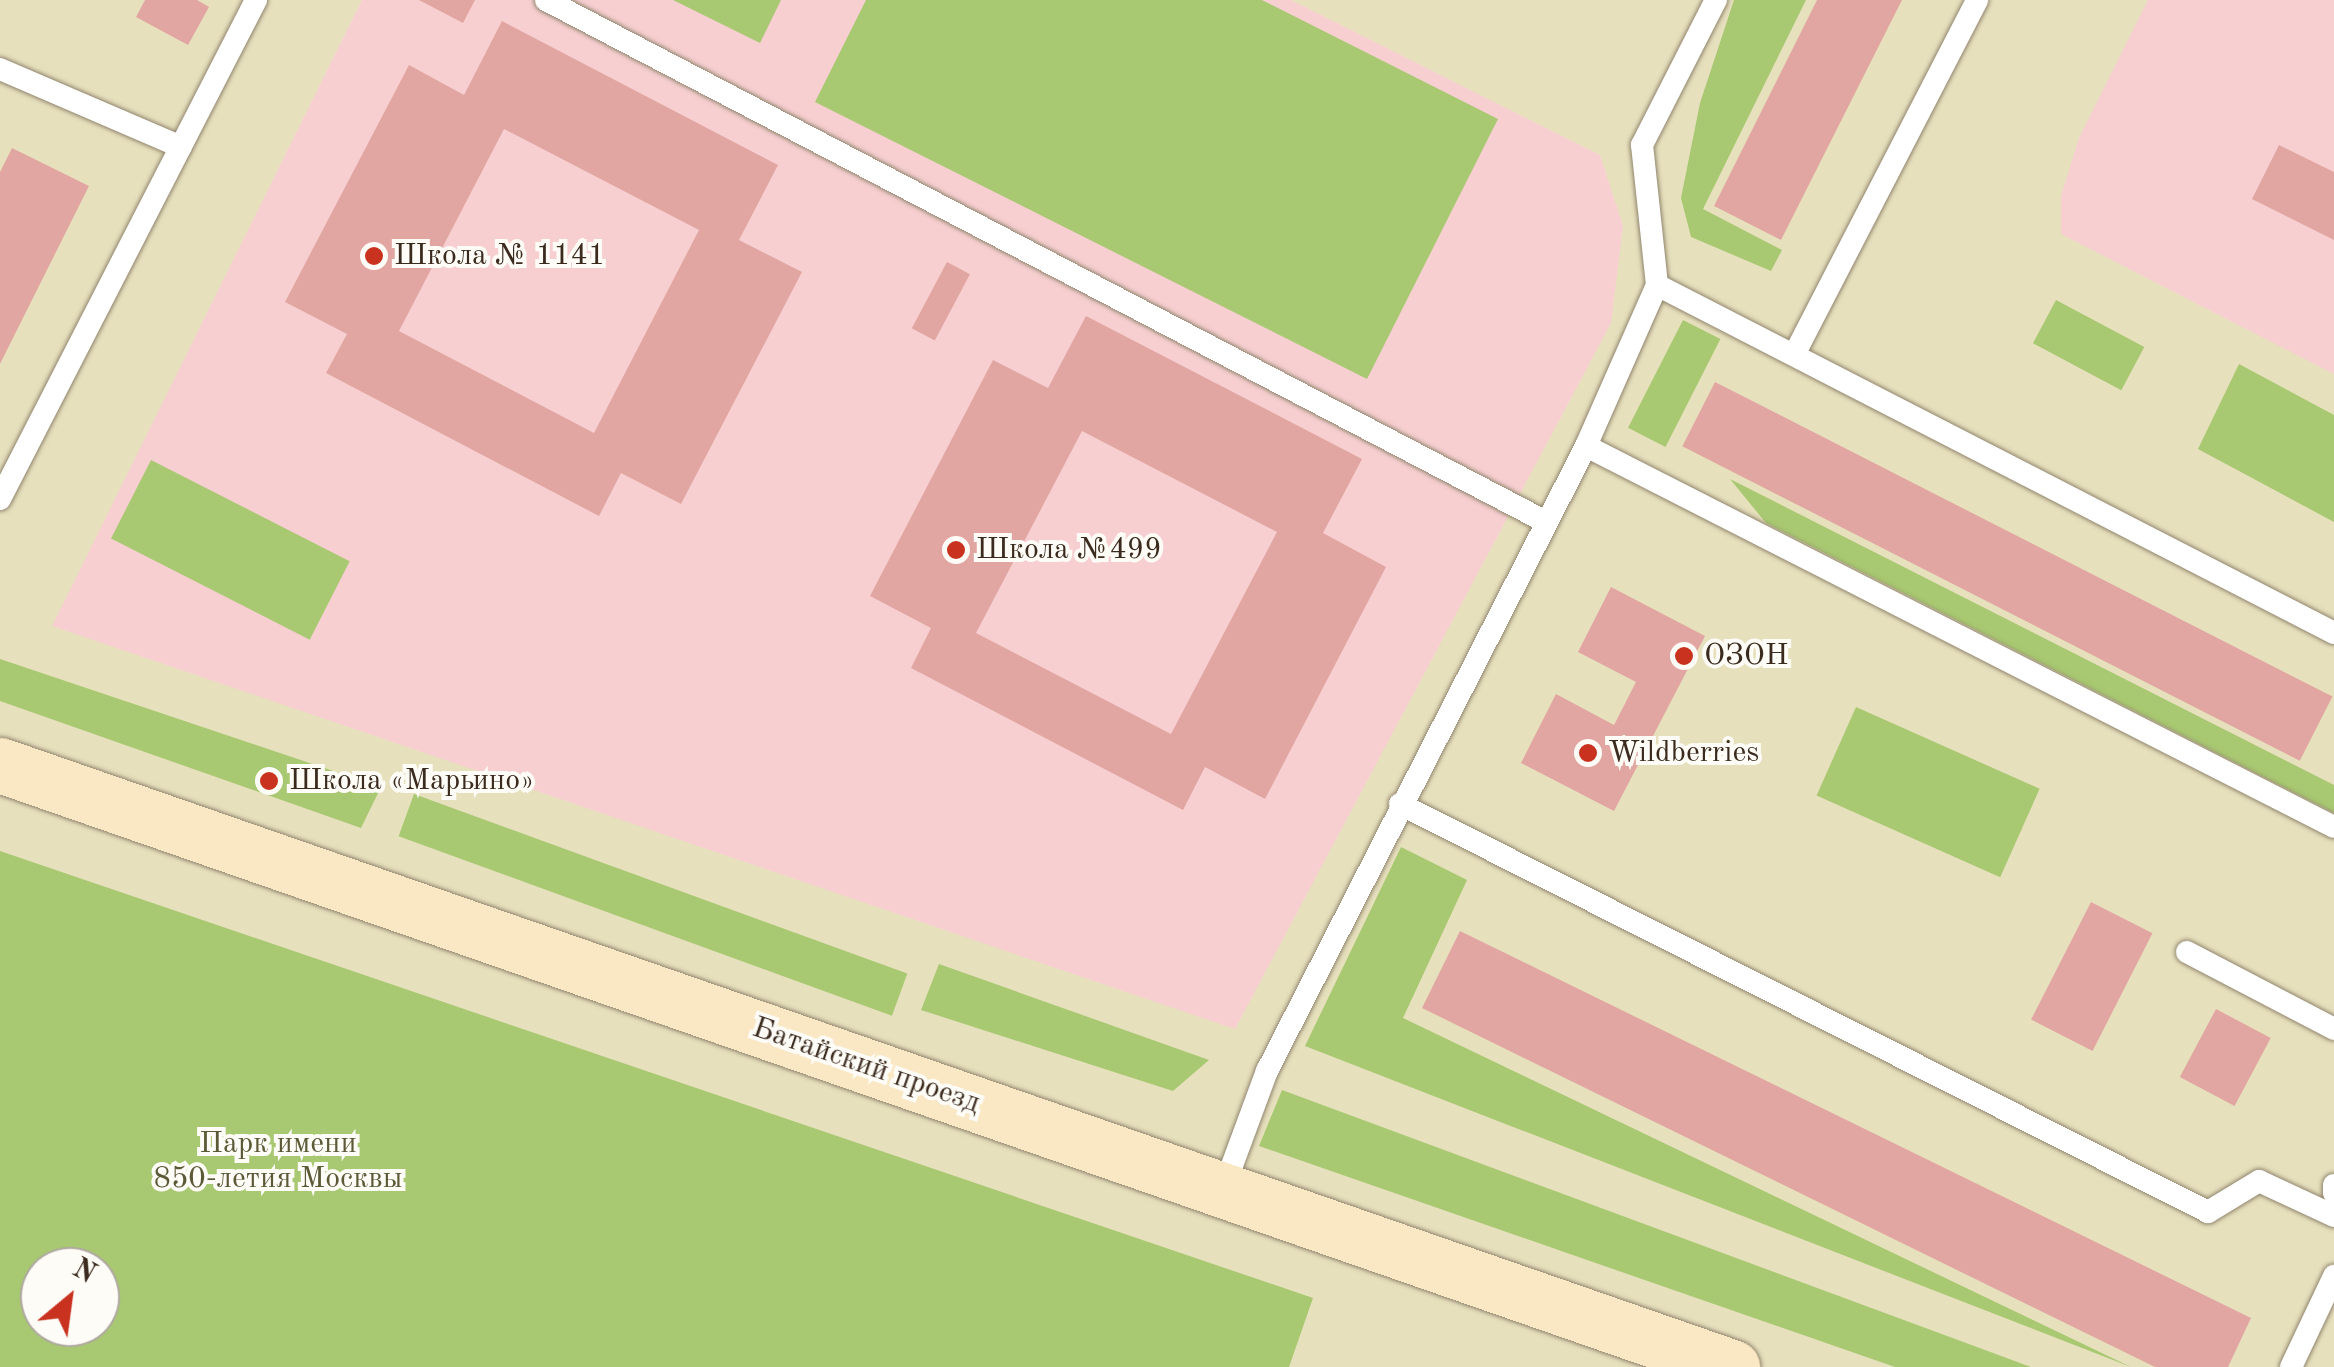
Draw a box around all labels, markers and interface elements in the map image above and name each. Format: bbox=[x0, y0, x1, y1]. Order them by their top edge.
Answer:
place label: Школа № 1141 bbox=[394, 238, 605, 274]
marker: Школа № 1141 bbox=[363, 245, 385, 267]
place label: Школа №499 bbox=[976, 532, 1162, 568]
marker: Школа №499 bbox=[945, 539, 967, 561]
place label: ОЗОН bbox=[1704, 638, 1788, 674]
marker: ОЗОН bbox=[1673, 645, 1695, 667]
place label: Wildberries bbox=[1608, 735, 1759, 771]
marker: Wildberries bbox=[1577, 742, 1599, 764]
place label: Школа «Марьино» bbox=[289, 763, 535, 799]
marker: Школа «Марьино» bbox=[258, 770, 280, 792]
street label: Батайский проезд bbox=[747, 1010, 985, 1122]
park label: Парк имени 850-летия Москвы bbox=[154, 1126, 402, 1196]
north arrow bbox=[20, 1247, 120, 1347]
text: N bbox=[67, 1255, 100, 1290]

